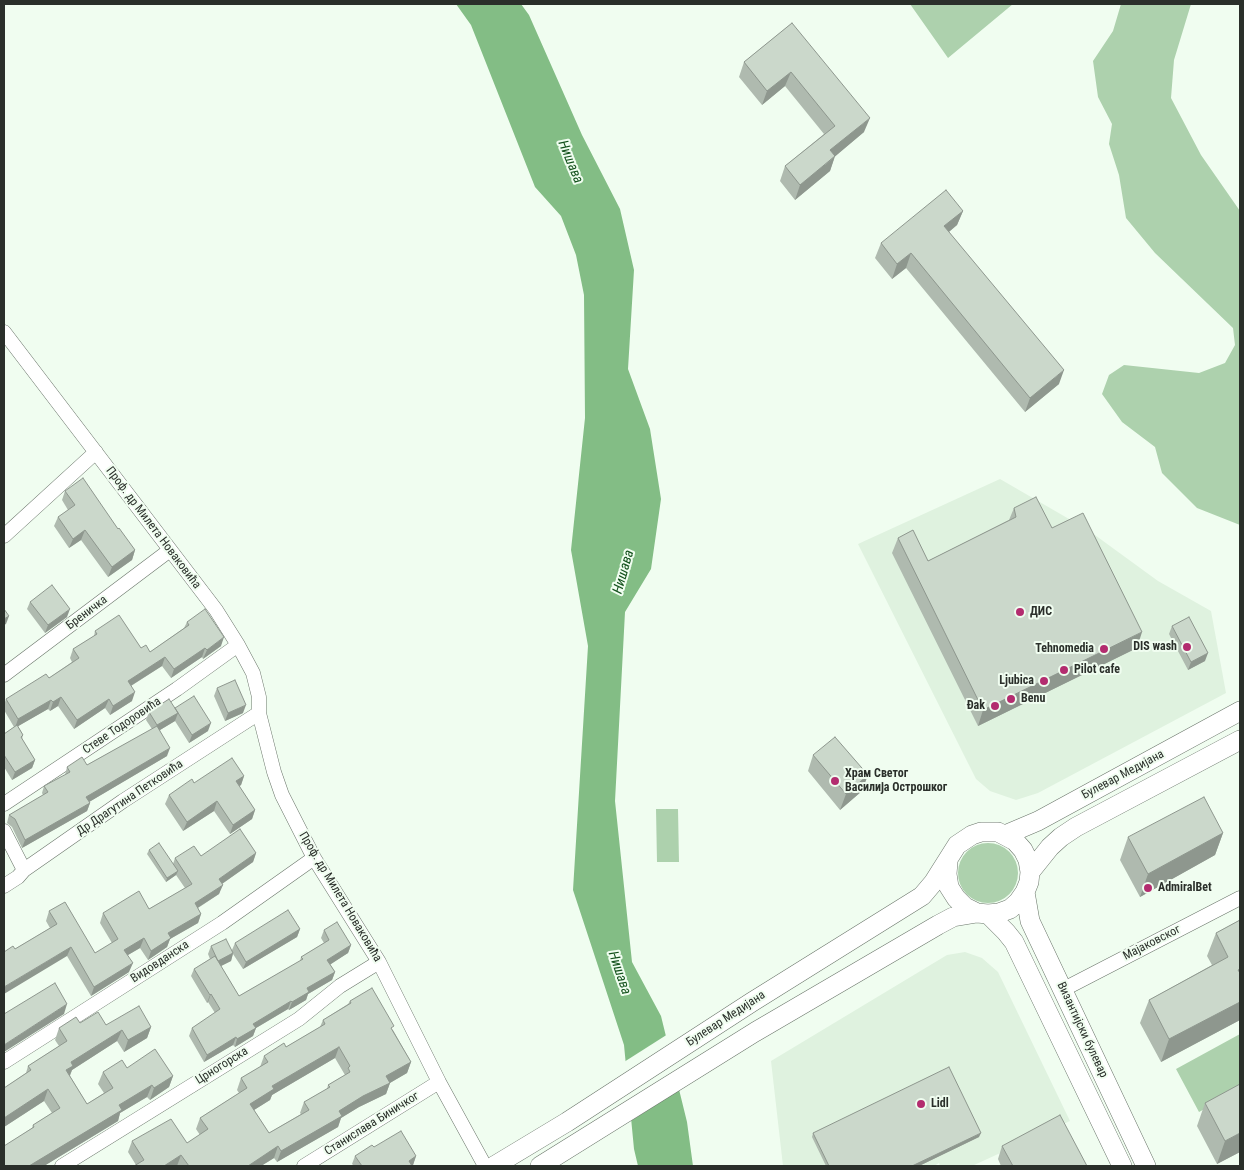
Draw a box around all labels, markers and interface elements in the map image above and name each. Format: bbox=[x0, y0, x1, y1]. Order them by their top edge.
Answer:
water label: Нишава bbox=[554, 138, 586, 186]
street label: Проф. др Милета Новаковића bbox=[102, 464, 204, 592]
water label: Нишава bbox=[610, 548, 638, 596]
street label: Бреничка bbox=[64, 593, 110, 633]
place label: ДИС bbox=[1030, 605, 1052, 619]
marker: ДИС bbox=[1014, 606, 1026, 618]
place label: DIS wash bbox=[1133, 640, 1177, 654]
marker: DIS wash bbox=[1181, 641, 1193, 653]
place label: Tehnomedia bbox=[1035, 642, 1094, 656]
marker: Tehnomedia bbox=[1098, 643, 1110, 655]
place label: Pilot cafe bbox=[1074, 663, 1120, 677]
marker: Pilot cafe bbox=[1058, 664, 1070, 676]
place label: Ljubica bbox=[999, 674, 1034, 688]
marker: Ljubica bbox=[1038, 675, 1050, 687]
place label: Benu bbox=[1021, 692, 1045, 706]
marker: Benu bbox=[1005, 693, 1017, 705]
street label: Стеве Тодоровића bbox=[80, 695, 164, 757]
place label: Đak bbox=[967, 699, 985, 713]
marker: Đak bbox=[989, 700, 1001, 712]
street label: Булевар Медијана bbox=[1079, 747, 1167, 803]
street label: Др Драгутина Петковића bbox=[74, 757, 186, 839]
place label: Храм Светог Василија Острошког bbox=[845, 767, 947, 795]
marker: Храм Светог Василија Острошког bbox=[829, 775, 841, 787]
street label: Проф. др Милета Новаковића bbox=[295, 829, 385, 965]
place label: AdmiralBet bbox=[1158, 881, 1212, 895]
marker: AdmiralBet bbox=[1142, 882, 1154, 894]
street label: Мајаковског bbox=[1121, 922, 1183, 964]
street label: Видовданска bbox=[128, 938, 192, 986]
water label: Нишава bbox=[604, 949, 634, 997]
street label: Византијски булевар bbox=[1054, 980, 1110, 1080]
street label: Булевар Медијана bbox=[684, 988, 768, 1050]
street label: Црногорска bbox=[193, 1044, 251, 1088]
street label: Станислава Биничког bbox=[322, 1089, 422, 1159]
place label: Lidl bbox=[931, 1097, 949, 1111]
marker: Lidl bbox=[915, 1098, 927, 1110]

